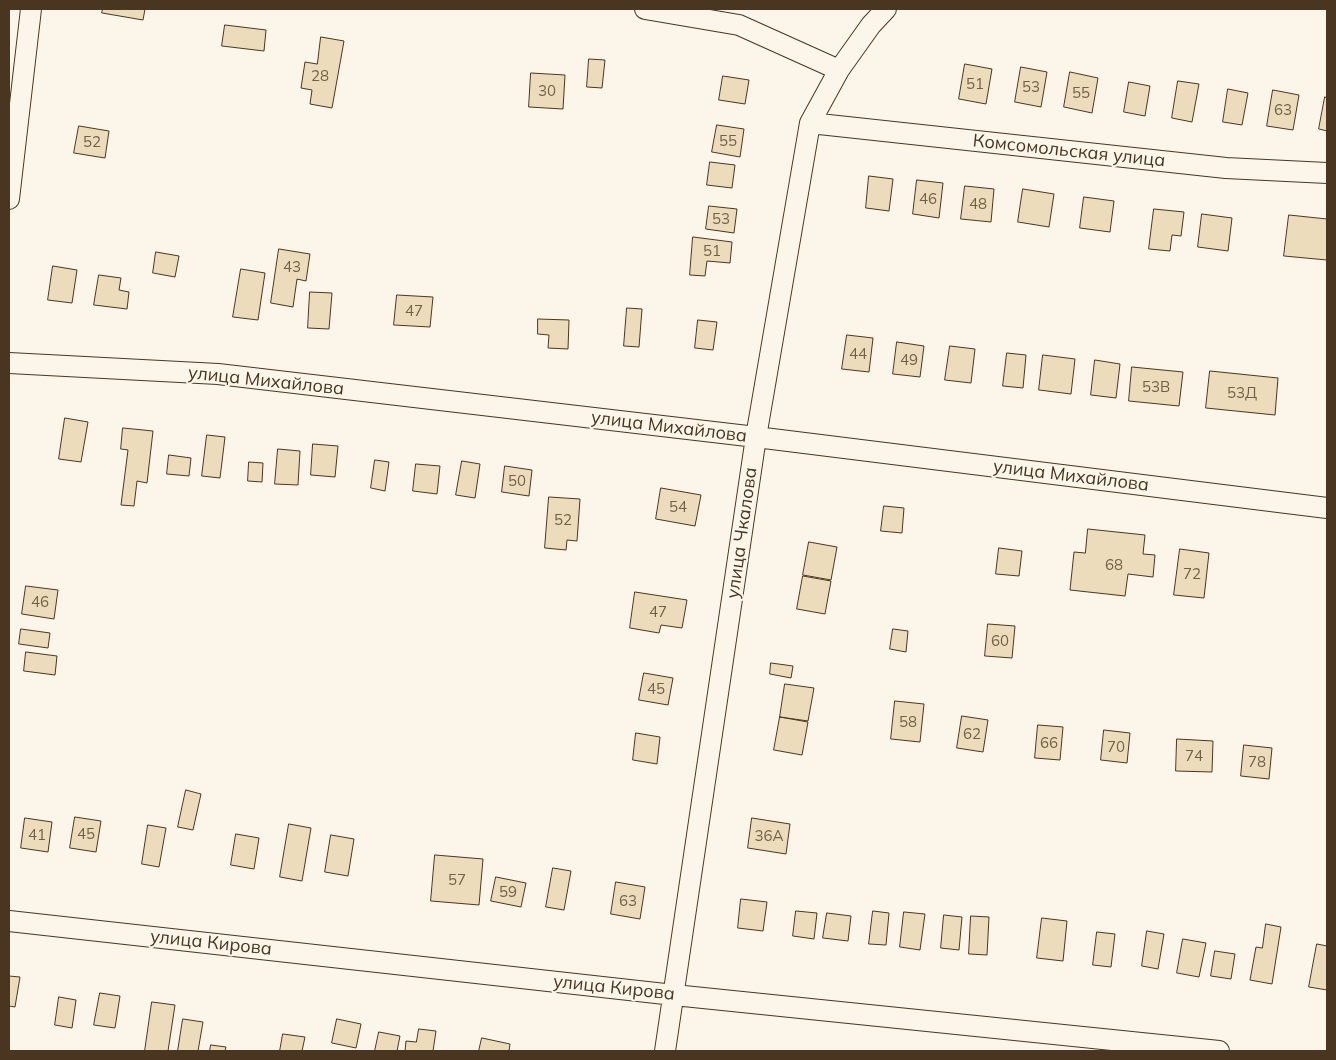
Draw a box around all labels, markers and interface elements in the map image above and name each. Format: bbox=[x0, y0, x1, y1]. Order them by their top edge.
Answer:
house number: 28 bbox=[311, 67, 329, 85]
house number: 51 bbox=[966, 75, 984, 93]
house number: 53 bbox=[1022, 78, 1040, 96]
house number: 30 bbox=[538, 82, 556, 100]
house number: 55 bbox=[1072, 84, 1090, 102]
house number: 63 bbox=[1274, 101, 1292, 119]
street label: Комсомольская улица bbox=[972, 130, 1166, 172]
house number: 55 bbox=[719, 132, 737, 150]
house number: 52 bbox=[83, 133, 101, 151]
house number: 46 bbox=[919, 190, 937, 208]
house number: 48 bbox=[969, 195, 987, 213]
house number: 53 bbox=[712, 210, 730, 228]
house number: 51 bbox=[703, 242, 721, 260]
house number: 43 bbox=[283, 258, 301, 276]
house number: 47 bbox=[405, 302, 423, 320]
house number: 44 bbox=[849, 345, 867, 363]
house number: 49 bbox=[900, 351, 918, 369]
street label: улица Михайлова bbox=[187, 362, 345, 400]
house number: 53В bbox=[1142, 378, 1170, 396]
house number: 53Д bbox=[1227, 384, 1257, 402]
street label: улица Михайлова bbox=[590, 407, 748, 447]
street label: улица Михайлова bbox=[992, 456, 1150, 496]
street label: улица Чкалова bbox=[722, 466, 762, 600]
house number: 50 bbox=[508, 472, 526, 490]
house number: 54 bbox=[669, 498, 687, 516]
house number: 52 bbox=[554, 511, 572, 529]
house number: 68 bbox=[1105, 556, 1123, 574]
house number: 72 bbox=[1183, 565, 1201, 583]
house number: 46 bbox=[31, 593, 49, 611]
house number: 47 bbox=[649, 603, 667, 621]
house number: 60 bbox=[991, 632, 1009, 650]
house number: 45 bbox=[647, 680, 665, 698]
house number: 58 bbox=[899, 713, 917, 731]
house number: 62 bbox=[963, 725, 981, 743]
house number: 66 bbox=[1040, 734, 1058, 752]
house number: 70 bbox=[1107, 738, 1125, 756]
house number: 74 bbox=[1185, 747, 1203, 765]
house number: 78 bbox=[1248, 753, 1266, 771]
house number: 45 bbox=[77, 825, 95, 843]
house number: 41 bbox=[28, 826, 46, 844]
house number: 36А bbox=[754, 827, 784, 845]
house number: 57 bbox=[448, 871, 466, 889]
house number: 59 bbox=[499, 883, 517, 901]
house number: 63 bbox=[619, 892, 637, 910]
street label: улица Кирова bbox=[149, 926, 273, 960]
street label: улица Кирова bbox=[552, 971, 676, 1005]

